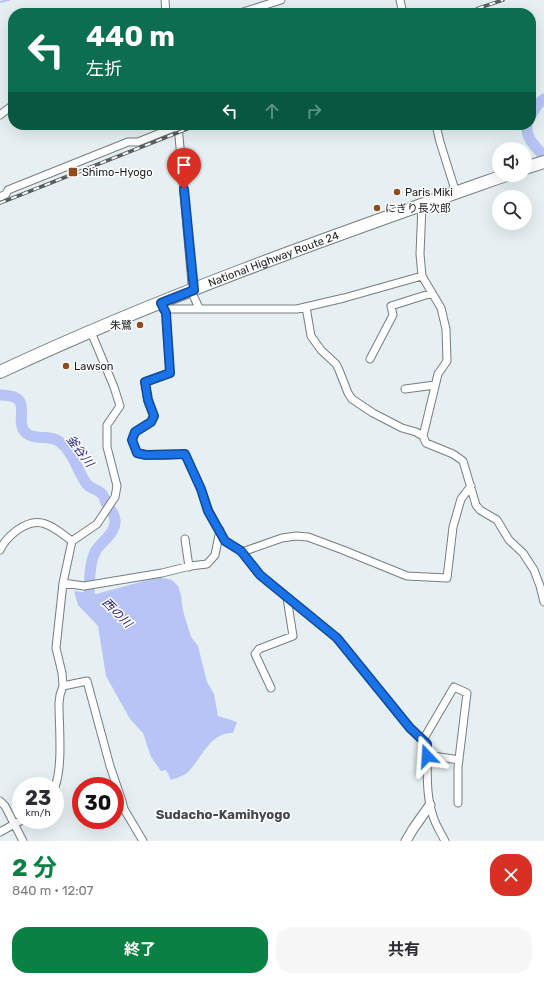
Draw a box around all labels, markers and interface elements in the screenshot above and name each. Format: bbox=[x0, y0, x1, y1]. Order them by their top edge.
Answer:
text: 440 m bbox=[86, 20, 175, 53]
icon: left bbox=[20, 24, 72, 76]
text: 左折 bbox=[86, 58, 122, 80]
icon: left bbox=[219, 100, 241, 122]
icon: ahead bbox=[261, 100, 283, 122]
icon: right bbox=[303, 100, 325, 122]
map controls bbox=[492, 142, 532, 230]
button: sound bbox=[492, 142, 532, 182]
pin bbox=[167, 148, 201, 189]
icon: arrive bbox=[173, 154, 195, 176]
marker: Shimo-Hyogo bbox=[67, 166, 79, 178]
place label: Shimo-Hyogo bbox=[82, 166, 152, 179]
place label: Paris Miki bbox=[405, 186, 453, 199]
marker: Paris Miki bbox=[392, 187, 402, 197]
button: search bbox=[492, 190, 532, 230]
place label: にぎり長次郎 bbox=[385, 202, 451, 215]
marker: にぎり長次郎 bbox=[372, 203, 382, 213]
street label: National Highway Route 24 bbox=[206, 229, 341, 289]
place label: 朱鷺 bbox=[110, 319, 132, 332]
marker: 朱鷺 bbox=[135, 320, 145, 330]
place label: Lawson bbox=[74, 360, 114, 373]
marker: Lawson bbox=[61, 361, 71, 371]
water label: 釜谷川 bbox=[64, 432, 98, 471]
water label: 西の川 bbox=[99, 595, 136, 632]
position arrow bbox=[406, 735, 448, 777]
speed limit sign: 30 bbox=[72, 777, 124, 829]
text: 23 bbox=[25, 786, 51, 810]
text: km/h bbox=[26, 807, 50, 819]
district label: Sudacho-Kamihyogo bbox=[156, 807, 290, 822]
text: 2 分 bbox=[12, 854, 57, 882]
button: close bbox=[490, 854, 532, 896]
text: 840 m · 12:07 bbox=[12, 883, 93, 898]
button: 終了 bbox=[12, 927, 268, 973]
button: 共有 bbox=[276, 927, 532, 973]

